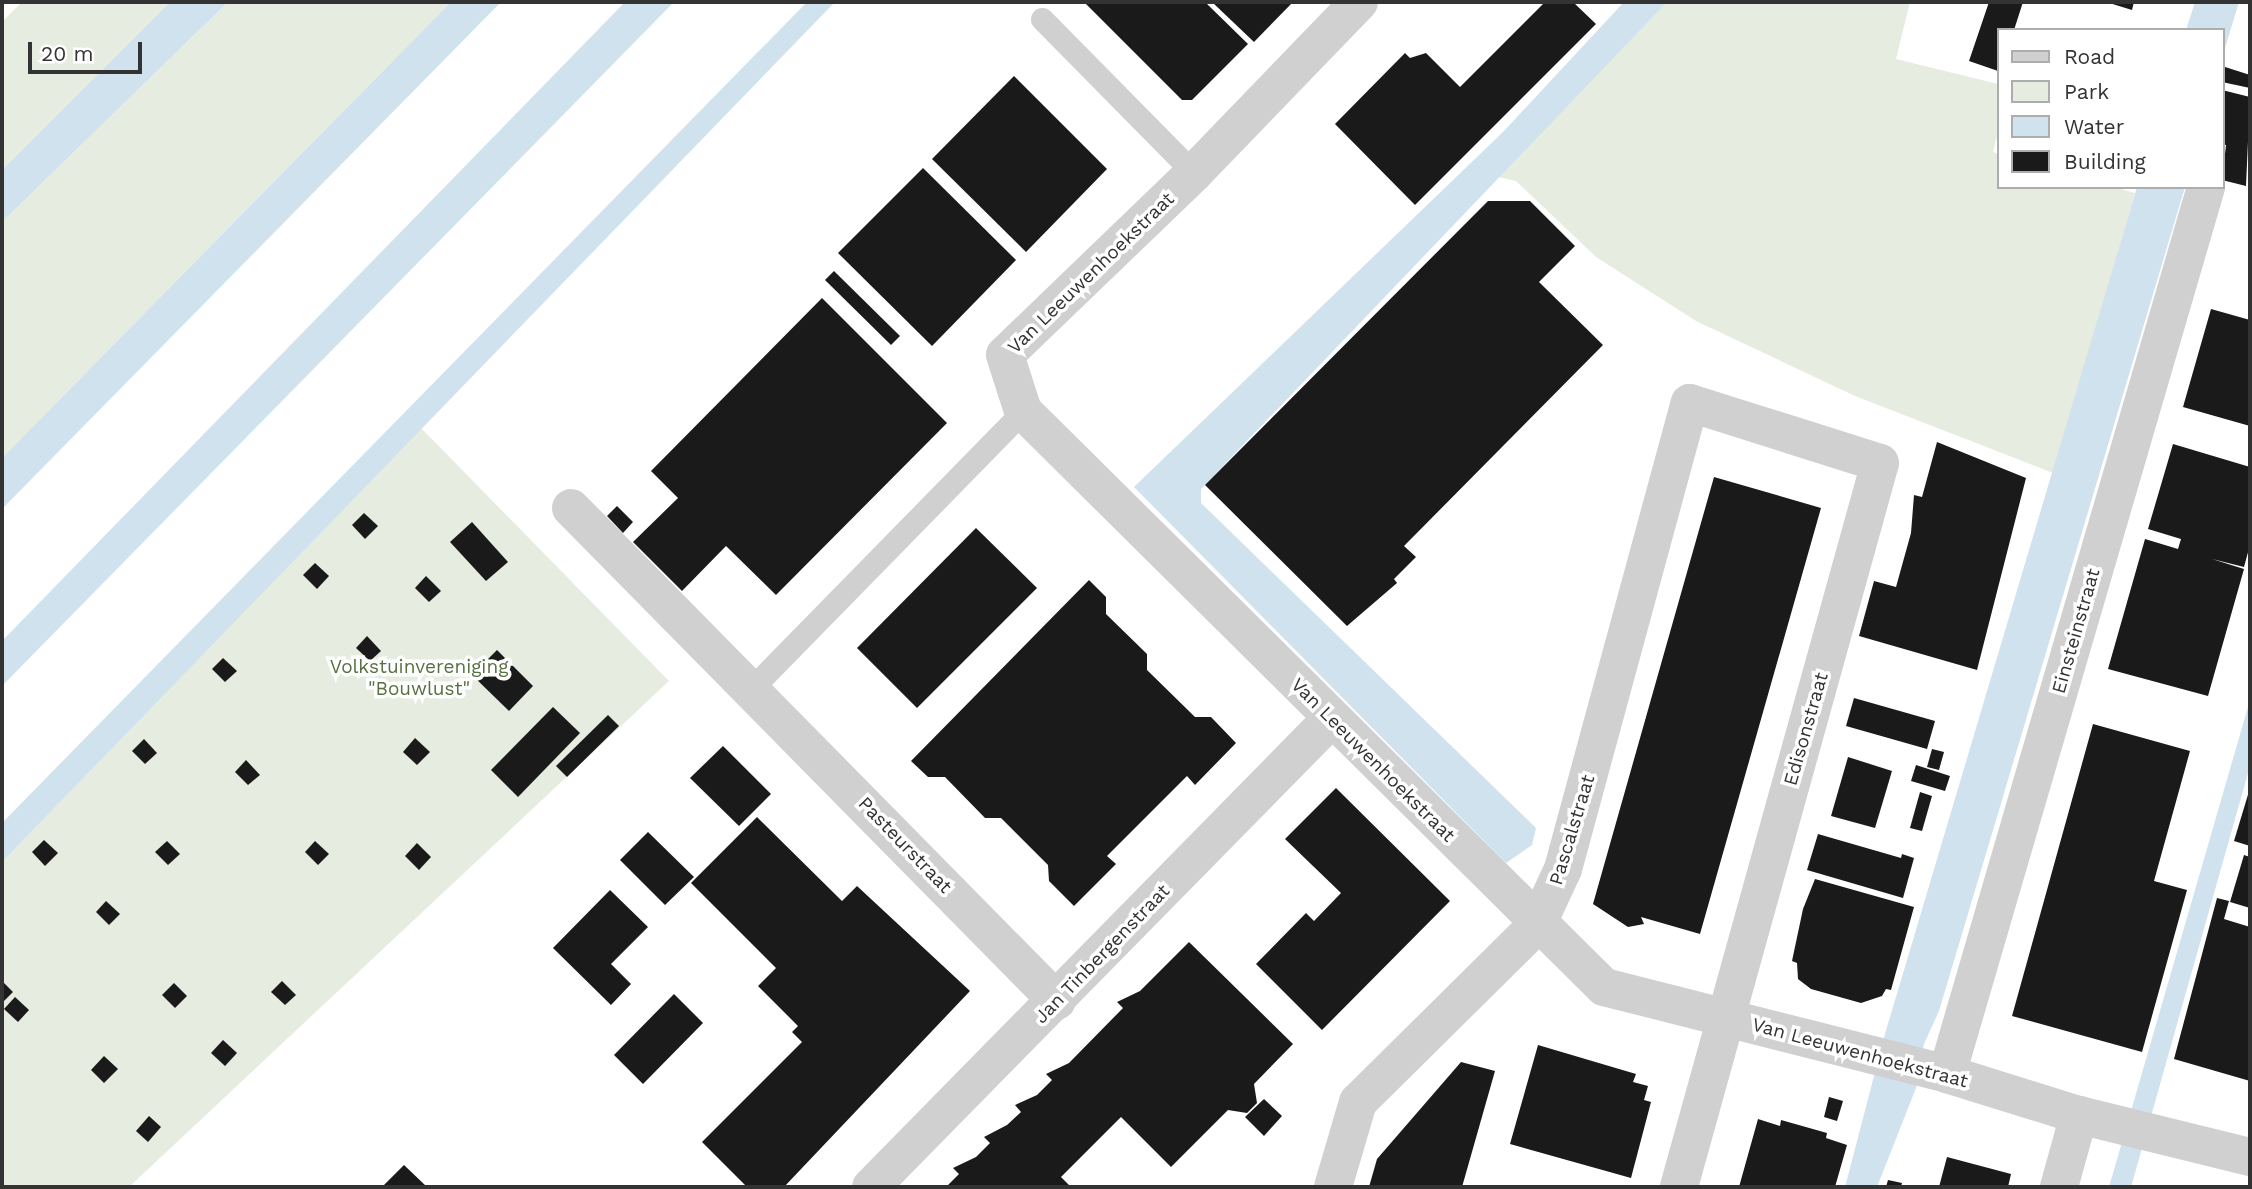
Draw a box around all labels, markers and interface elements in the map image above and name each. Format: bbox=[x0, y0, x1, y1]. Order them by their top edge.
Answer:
scale bar bbox=[32, 28, 145, 72]
legend bbox=[1996, 28, 2224, 189]
text: 20 m bbox=[41, 41, 93, 66]
text: Road bbox=[2064, 44, 2115, 69]
text: Park bbox=[2064, 79, 2109, 104]
text: Water bbox=[2064, 114, 2124, 139]
text: Building bbox=[2064, 149, 2146, 174]
street label: Van Leeuwenhoekstraat bbox=[1003, 188, 1179, 358]
street label: Einsteinstraat bbox=[2047, 566, 2105, 696]
park label: Volkstuinvereniging "Bouwlust" bbox=[330, 656, 508, 700]
street label: Edisonstraat bbox=[1779, 670, 1833, 788]
street label: Van Leeuwenhoekstraat bbox=[1286, 673, 1460, 847]
street label: Pascalstraat bbox=[1544, 772, 1600, 888]
street label: Pasteurstraat bbox=[853, 792, 957, 898]
street label: Jan Tinbergenstraat bbox=[1030, 880, 1174, 1028]
street label: Van Leeuwenhoekstraat bbox=[1750, 1013, 1970, 1093]

